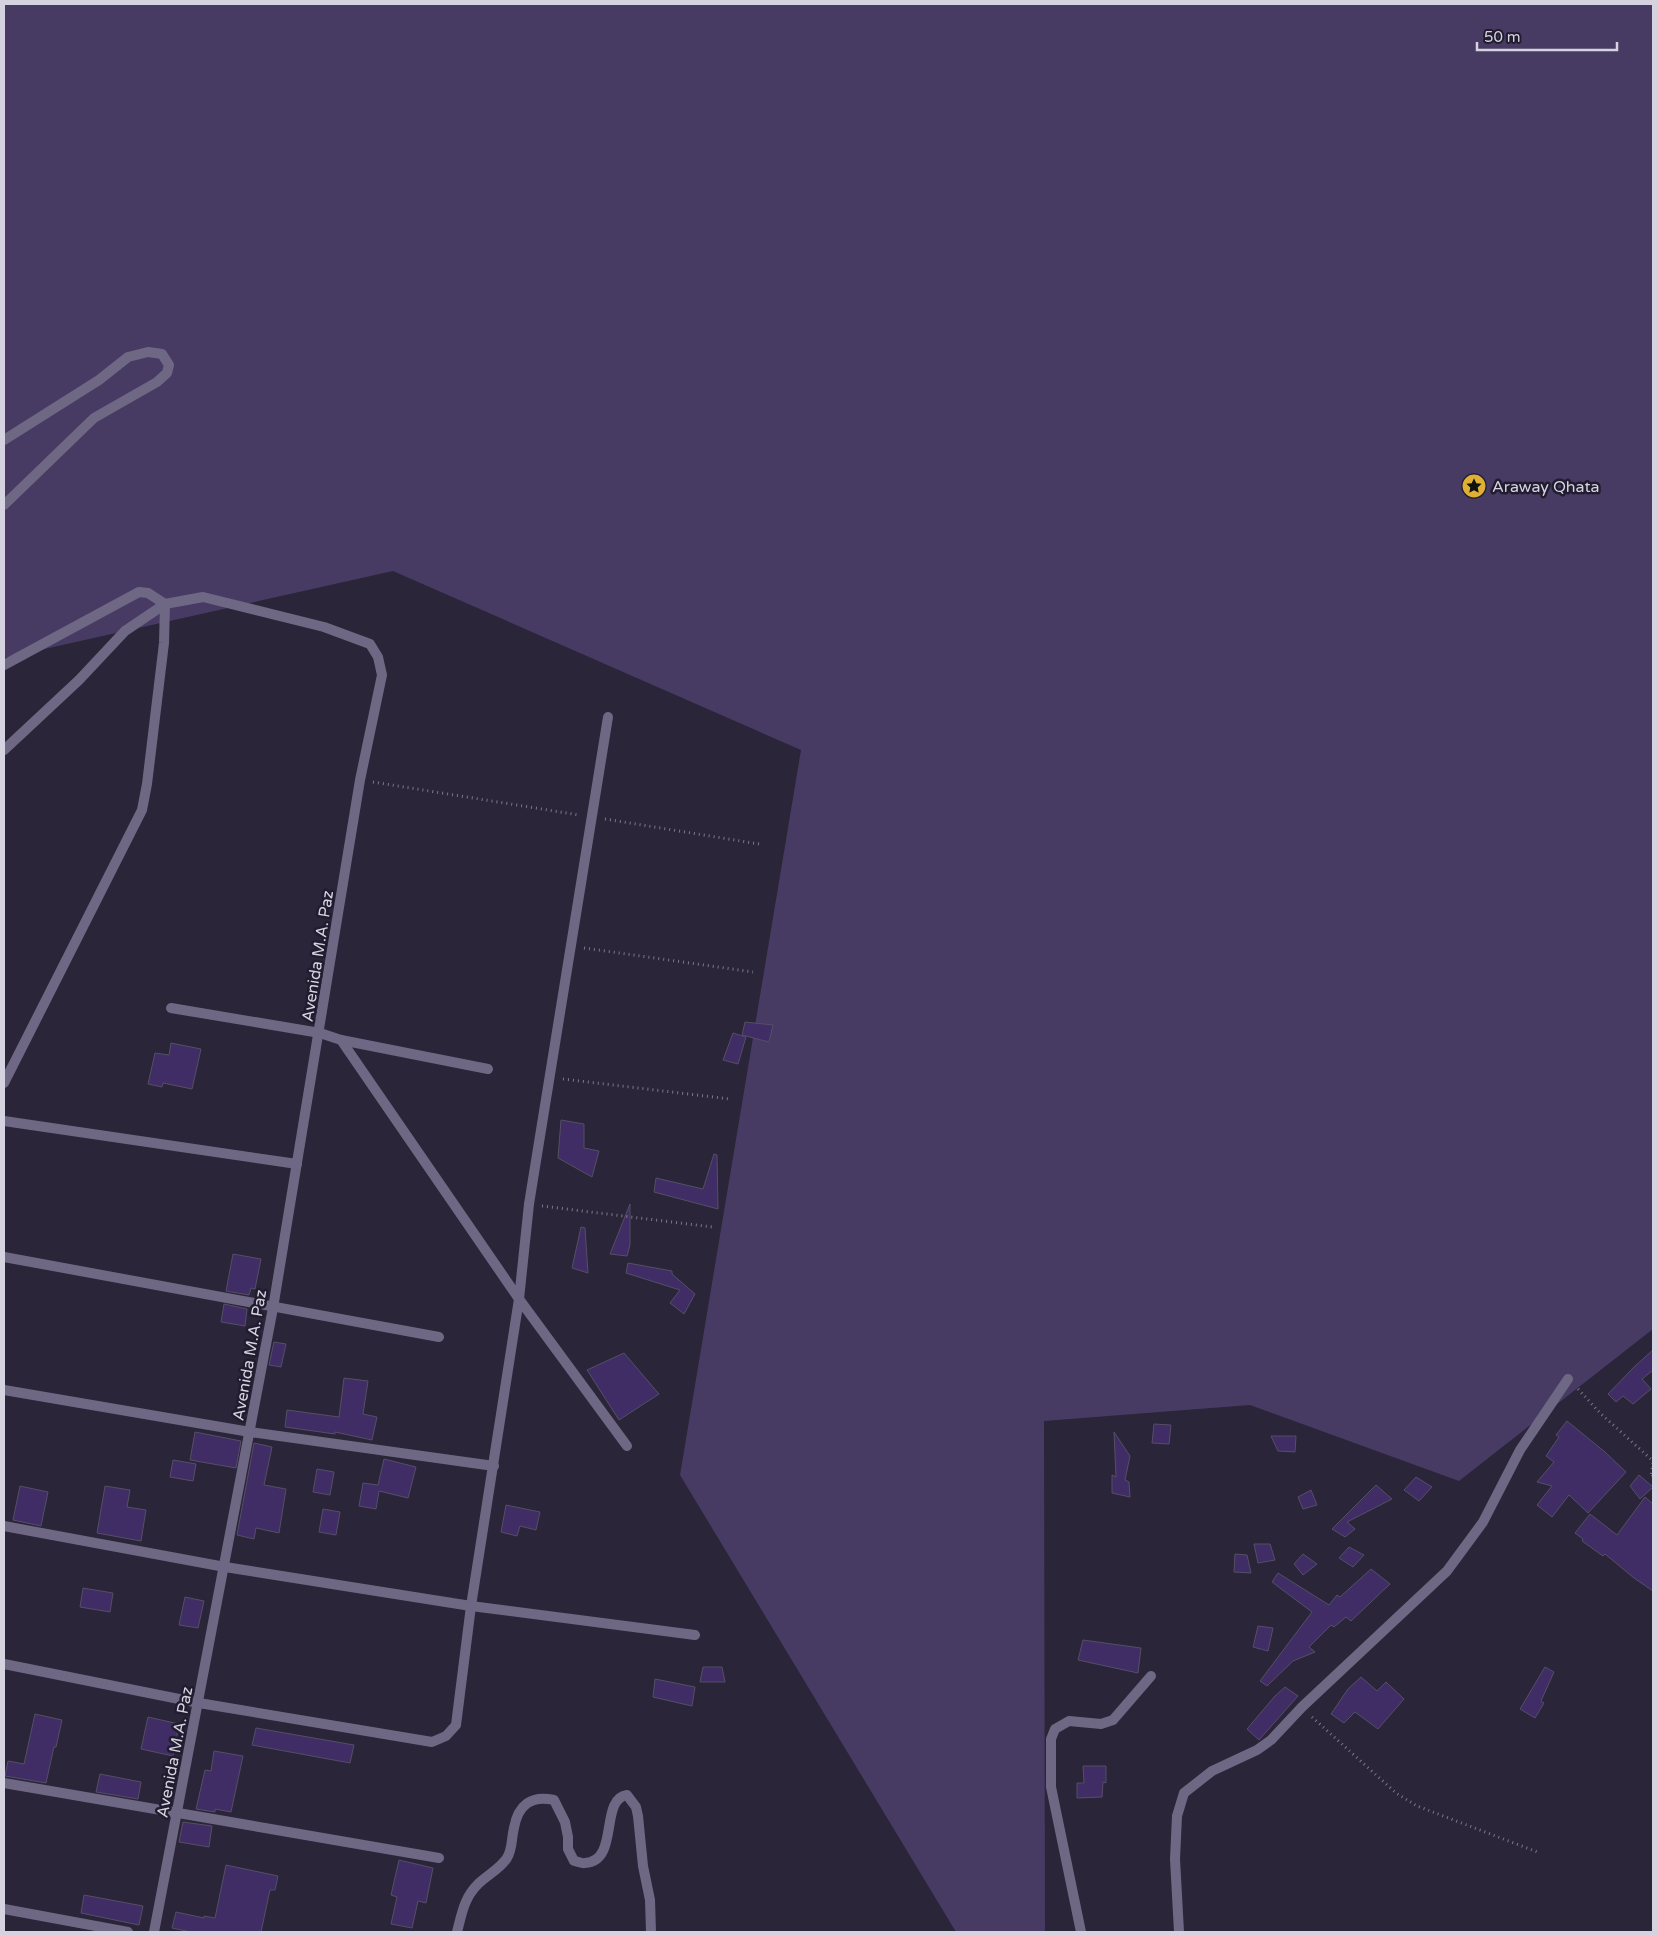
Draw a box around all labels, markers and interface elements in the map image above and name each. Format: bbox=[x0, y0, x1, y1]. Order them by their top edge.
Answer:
scale bar bbox=[1477, 20, 1617, 52]
text: 50 m bbox=[1484, 28, 1521, 46]
place icon: Araway Qhata bbox=[1461, 473, 1487, 499]
place label: Araway Qhata bbox=[1492, 477, 1600, 497]
street label: Avenida M.A. Paz bbox=[298, 889, 338, 1023]
street label: Avenida M.A. Paz bbox=[229, 1288, 271, 1422]
street label: Avenida M.A. Paz bbox=[152, 1685, 197, 1819]

